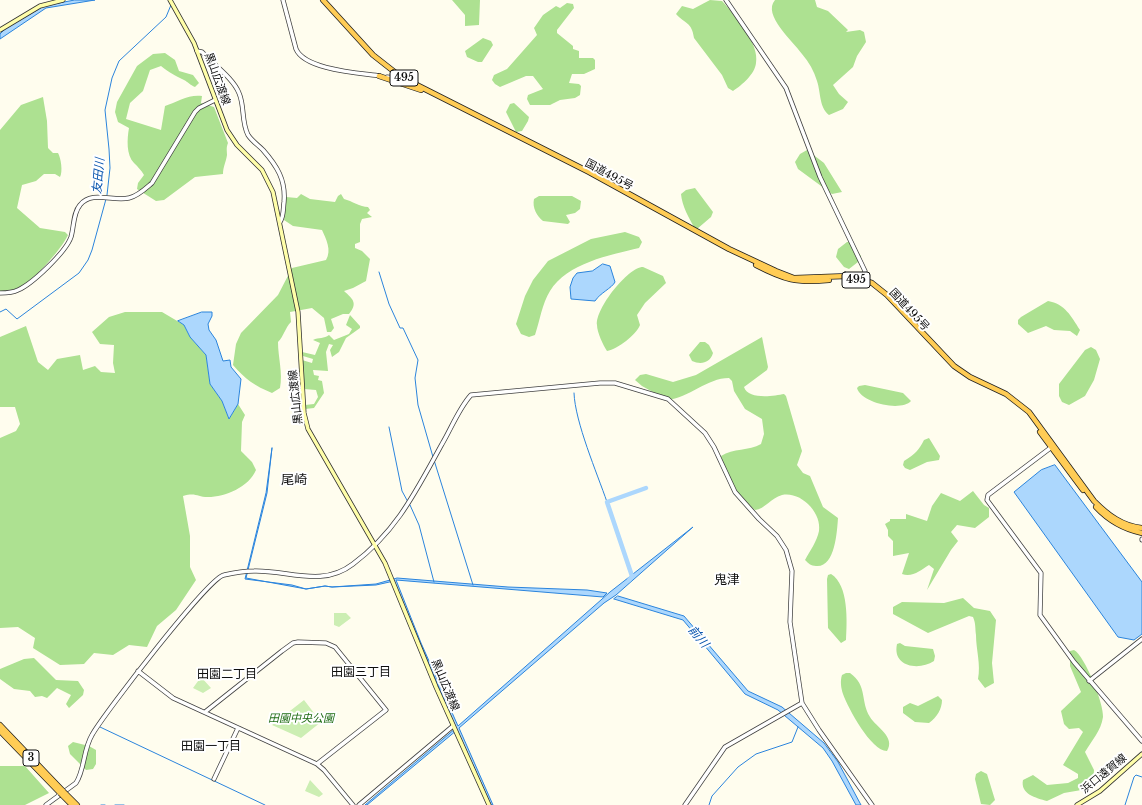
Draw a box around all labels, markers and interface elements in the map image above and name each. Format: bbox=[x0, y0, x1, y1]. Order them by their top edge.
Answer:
street label: 黒山広渡線 bbox=[201, 51, 233, 107]
road number: 495 bbox=[390, 70, 418, 86]
water label: 友田川 bbox=[90, 157, 108, 195]
street label: 国道495号 bbox=[583, 157, 635, 193]
road number: 495 bbox=[842, 272, 870, 288]
street label: 国道495号 bbox=[886, 286, 932, 334]
street label: 黒山広渡線 bbox=[287, 369, 305, 425]
district label: 尾崎 bbox=[281, 472, 307, 488]
district label: 鬼津 bbox=[714, 572, 740, 588]
water label: 前川 bbox=[685, 623, 711, 651]
street label: 黒山広渡線 bbox=[428, 657, 462, 713]
district label: 田園三丁目 bbox=[331, 666, 391, 680]
district label: 田園二丁目 bbox=[197, 668, 257, 682]
park label: 田園中央公園 bbox=[268, 712, 334, 726]
district label: 田園一丁目 bbox=[181, 740, 241, 754]
road number: 3 bbox=[23, 750, 39, 766]
street label: 浜口遠賀線 bbox=[1078, 752, 1130, 796]

